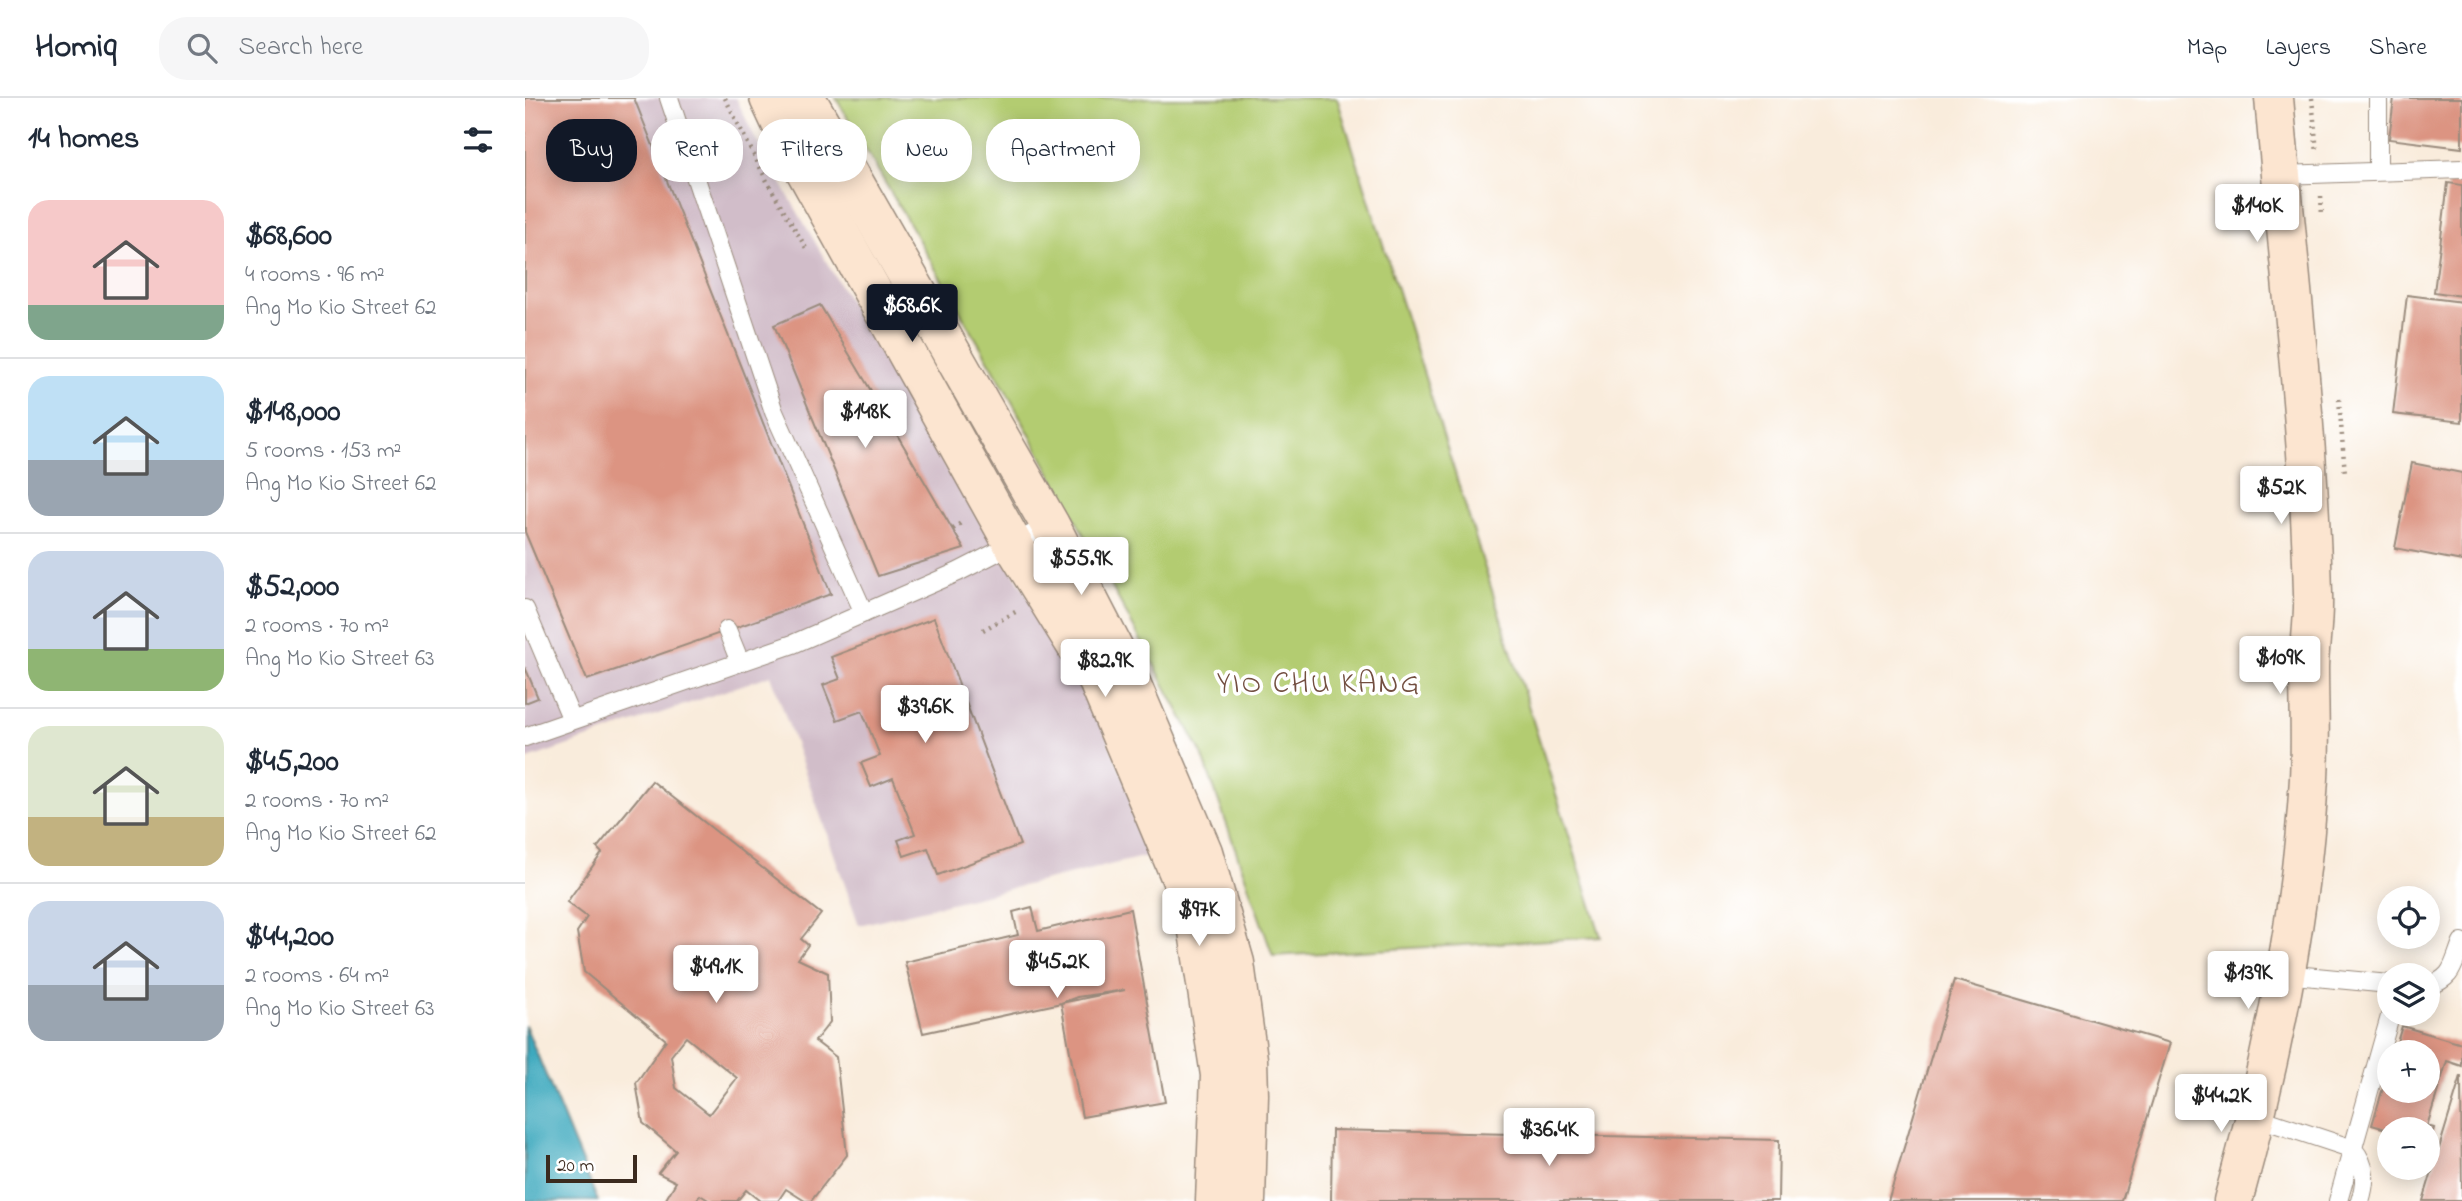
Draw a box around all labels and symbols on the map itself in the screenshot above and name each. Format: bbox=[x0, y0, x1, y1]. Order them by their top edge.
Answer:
pin: $140K bbox=[2208, 184, 2306, 244]
pin: $68.6K bbox=[855, 285, 969, 344]
pin: $148K bbox=[816, 390, 914, 450]
pin: $52K bbox=[2240, 466, 2322, 526]
pin: $55.9K bbox=[1024, 538, 1138, 597]
pin: $109K bbox=[2231, 636, 2329, 696]
pin: $82.9K bbox=[1048, 640, 1162, 699]
district label: YIO CHU KANG bbox=[1217, 663, 1421, 707]
pin: $39.6K bbox=[868, 686, 982, 745]
pin: $97K bbox=[1158, 888, 1240, 948]
pin: $45.2K bbox=[1000, 940, 1114, 1000]
pin: $49.1K bbox=[659, 946, 773, 1005]
pin: $139K bbox=[2199, 951, 2297, 1011]
pin: $44.2K bbox=[2164, 1074, 2278, 1134]
pin: $36.4K bbox=[1492, 1108, 1606, 1168]
scale bar bbox=[546, 1152, 637, 1184]

